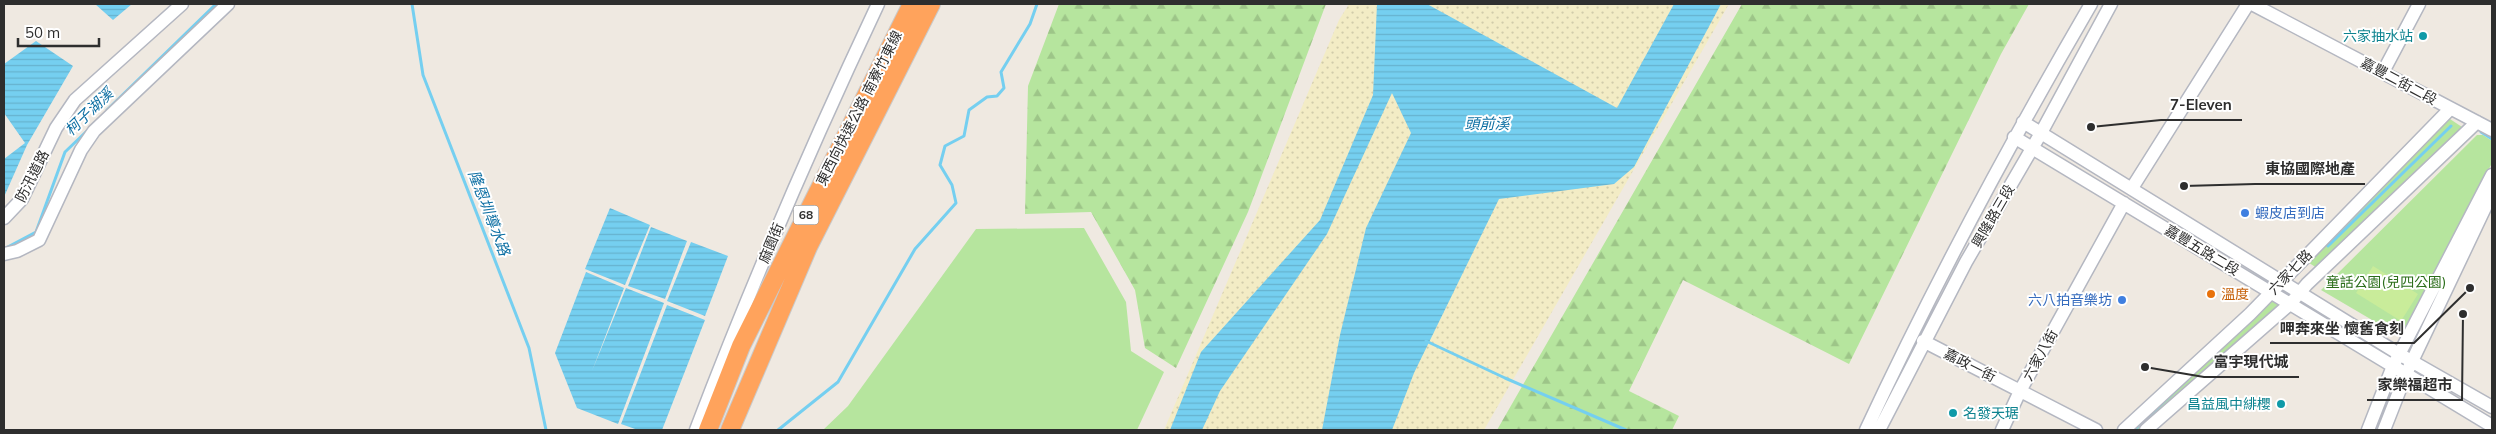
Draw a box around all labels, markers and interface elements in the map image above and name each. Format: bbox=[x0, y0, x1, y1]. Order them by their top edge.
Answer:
scale bar bbox=[18, 15, 99, 47]
text: 50 m bbox=[25, 23, 60, 42]
street label: 東西向快速公路 南寮竹東線 bbox=[812, 27, 906, 189]
place label: 六家抽水站 bbox=[2343, 27, 2413, 45]
marker: 六家抽水站 bbox=[2417, 30, 2429, 42]
street label: 嘉豐二街二段 bbox=[2358, 53, 2440, 109]
water label: 柯子湖溪 bbox=[60, 83, 118, 139]
callout: 7-Eleven bbox=[2161, 90, 2242, 120]
text: 7-Eleven bbox=[2170, 95, 2232, 114]
water label: 頭前溪 bbox=[1464, 114, 1511, 133]
street label: 防汛道路 bbox=[11, 147, 53, 205]
callout: 東協國際地產 bbox=[2255, 154, 2365, 184]
text: 東協國際地產 bbox=[2265, 159, 2355, 178]
water label: 隆恩圳導水路 bbox=[464, 167, 515, 260]
street label: 興隆路三段 bbox=[1968, 181, 2018, 251]
place label: 蝦皮店到店 bbox=[2255, 204, 2325, 222]
road number: 68 bbox=[794, 206, 818, 224]
marker: 蝦皮店到店 bbox=[2239, 207, 2251, 219]
street label: 麻園街 bbox=[755, 220, 787, 266]
street label: 嘉豐五路二段 bbox=[2161, 221, 2243, 279]
street label: 六家七路 bbox=[2264, 246, 2316, 298]
park label: 童話公園(兒四公園) bbox=[2326, 273, 2446, 291]
place label: 溫度 bbox=[2221, 285, 2249, 303]
marker: 溫度 bbox=[2205, 288, 2217, 300]
place label: 六八拍音樂坊 bbox=[2028, 291, 2112, 309]
marker: 六八拍音樂坊 bbox=[2116, 294, 2128, 306]
callout: 呷奔來坐 懷舊食刻 bbox=[2270, 313, 2414, 343]
text: 呷奔來坐 懷舊食刻 bbox=[2280, 319, 2404, 338]
street label: 六家八街 bbox=[2019, 326, 2061, 384]
street label: 嘉政一街 bbox=[1941, 344, 1999, 386]
callout: 富宇現代城 bbox=[2204, 347, 2299, 377]
text: 富宇現代城 bbox=[2213, 352, 2289, 371]
callout: 家樂福超市 bbox=[2367, 370, 2462, 400]
text: 家樂福超市 bbox=[2377, 375, 2453, 394]
place label: 昌益風中緋櫻 bbox=[2187, 395, 2271, 413]
marker: 昌益風中緋櫻 bbox=[2275, 398, 2287, 410]
place label: 名發天琚 bbox=[1963, 404, 2019, 422]
marker: 名發天琚 bbox=[1947, 407, 1959, 419]

